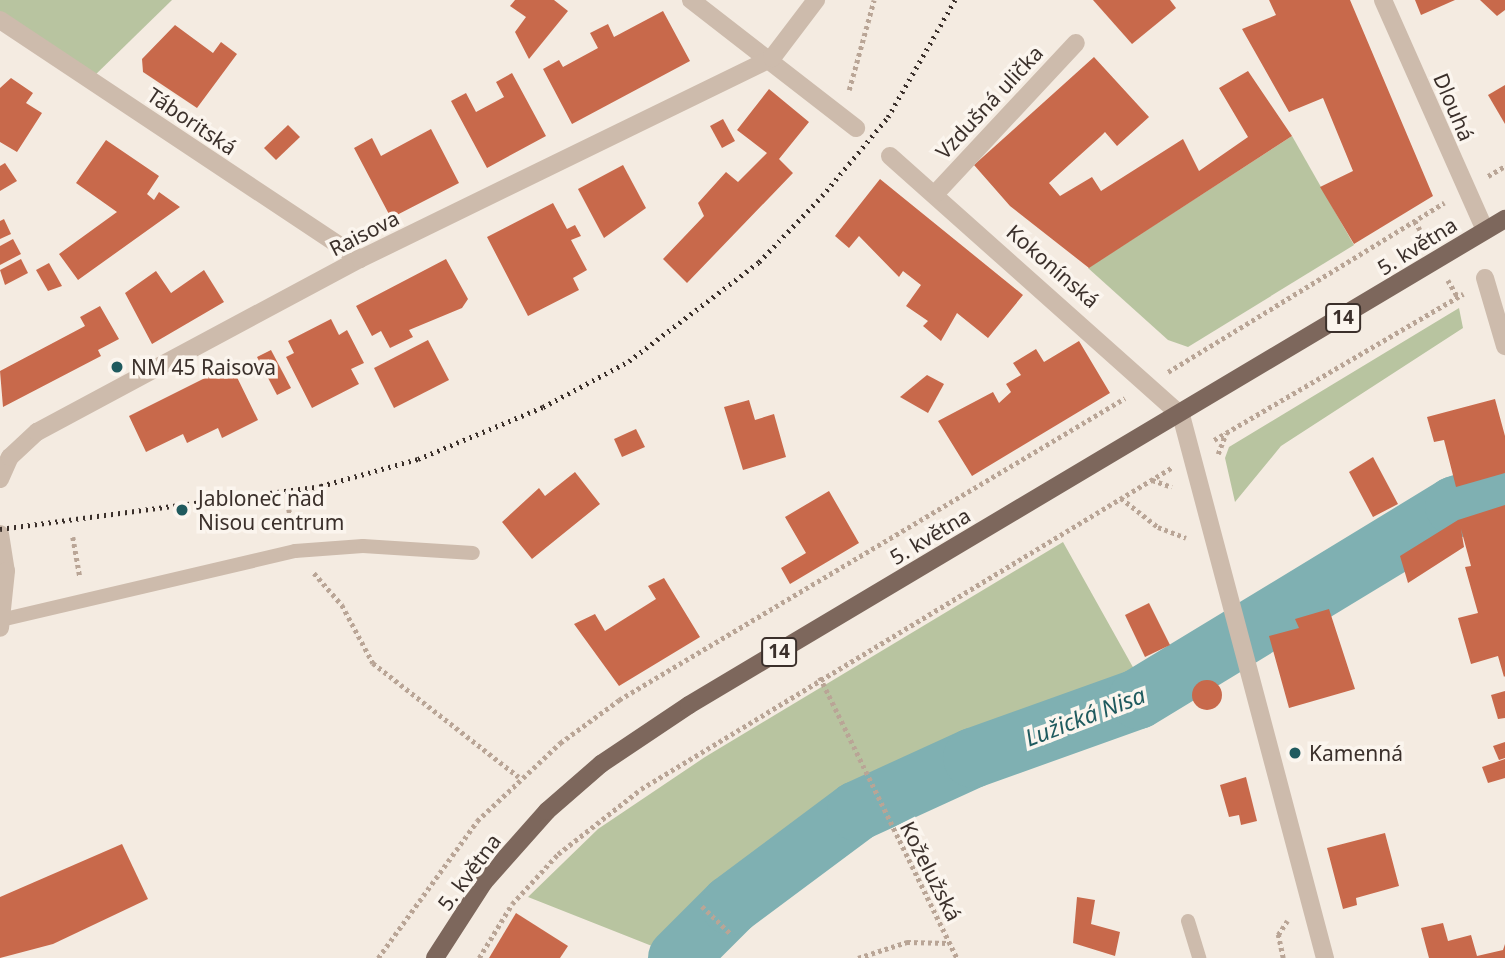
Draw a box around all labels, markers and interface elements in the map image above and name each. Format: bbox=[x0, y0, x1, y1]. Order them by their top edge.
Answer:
street label: Vzdušná ulička bbox=[930, 40, 1048, 164]
street label: Dlouhá bbox=[1428, 69, 1480, 145]
street label: Táboritská bbox=[143, 82, 241, 160]
street label: Raisova bbox=[325, 205, 403, 261]
street label: 5. května bbox=[1373, 212, 1461, 280]
street label: Kokonínská bbox=[1002, 219, 1104, 313]
road number: 14 bbox=[1324, 302, 1362, 334]
place label: NM 45 Raisova bbox=[131, 354, 276, 380]
marker: NM 45 Raisova bbox=[109, 359, 125, 375]
place label: Jablonec nad Nisou centrum bbox=[198, 485, 344, 535]
marker: Jablonec nad Nisou centrum bbox=[172, 500, 192, 520]
street label: 5. května bbox=[885, 502, 975, 570]
road number: 14 bbox=[760, 636, 798, 667]
water label: Lužická Nisa bbox=[1021, 680, 1149, 752]
place label: Kamenná bbox=[1309, 740, 1403, 766]
marker: Kamenná bbox=[1287, 745, 1303, 761]
street label: Koželužská bbox=[895, 817, 967, 925]
street label: 5. května bbox=[432, 829, 506, 915]

